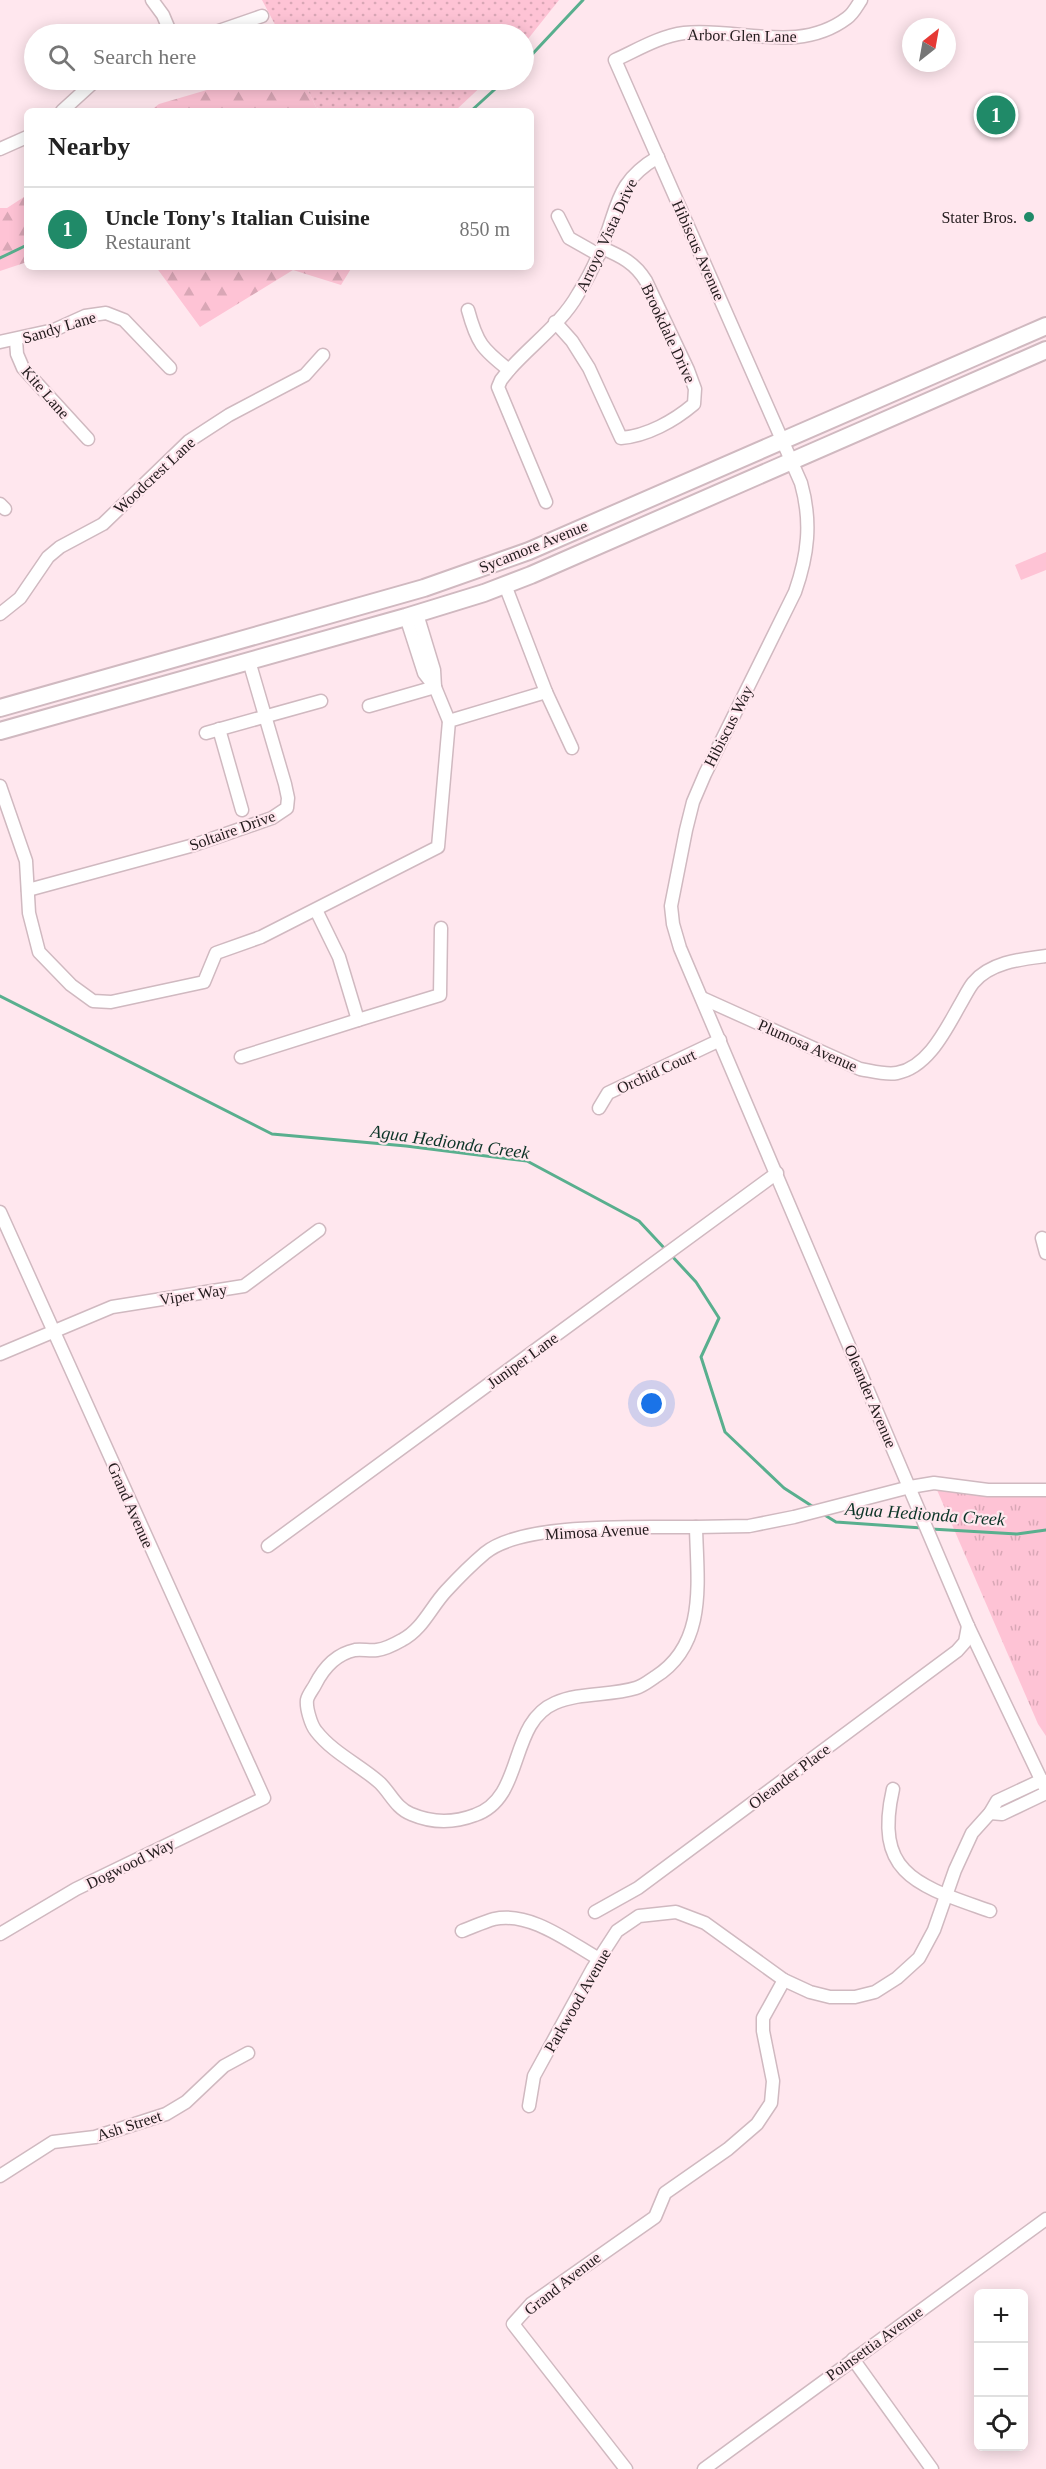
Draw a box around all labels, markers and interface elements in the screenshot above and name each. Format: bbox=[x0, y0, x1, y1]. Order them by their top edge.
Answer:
north arrow bbox=[902, 18, 956, 72]
search box bbox=[24, 24, 534, 90]
street label: Arbor Glen Lane bbox=[687, 26, 797, 45]
icon: search bbox=[45, 41, 78, 74]
text: Search here bbox=[93, 44, 196, 69]
pin: 1 bbox=[976, 92, 1016, 138]
text: Nearby bbox=[48, 132, 130, 161]
street label: Arroyo Vista Drive bbox=[573, 176, 641, 295]
street label: Hibiscus Avenue bbox=[669, 198, 728, 303]
text: Uncle Tony's Italian Cuisine bbox=[105, 205, 370, 230]
place label: Stater Bros. bbox=[941, 209, 1017, 226]
marker: Stater Bros. bbox=[1022, 210, 1036, 224]
text: 1 bbox=[63, 218, 73, 240]
text: 850 m bbox=[459, 218, 510, 240]
text: Restaurant bbox=[105, 231, 191, 253]
street label: Brookdale Drive bbox=[638, 281, 699, 385]
street label: Sandy Lane bbox=[20, 308, 98, 348]
street label: Kite Lane bbox=[18, 363, 73, 422]
street label: Woodcrest Lane bbox=[111, 434, 198, 517]
street label: Sycamore Avenue bbox=[476, 517, 590, 577]
street label: Hibiscus Way bbox=[701, 683, 757, 770]
street label: Soltaire Drive bbox=[187, 807, 277, 854]
street label: Plumosa Avenue bbox=[756, 1016, 860, 1075]
street label: Orchid Court bbox=[614, 1046, 699, 1097]
water label: Agua Hedionda Creek bbox=[368, 1121, 532, 1163]
street label: Viper Way bbox=[158, 1281, 228, 1309]
street label: Juniper Lane bbox=[484, 1329, 561, 1393]
street label: Oleander Avenue bbox=[841, 1342, 900, 1450]
your location bbox=[637, 1389, 666, 1418]
street label: Grand Avenue bbox=[104, 1460, 157, 1551]
water label: Agua Hedionda Creek bbox=[843, 1498, 1007, 1530]
street label: Mimosa Avenue bbox=[545, 1520, 649, 1543]
street label: Oleander Place bbox=[745, 1740, 833, 1812]
street label: Dogwood Way bbox=[83, 1835, 177, 1893]
street label: Parkwood Avenue bbox=[541, 1946, 614, 2055]
street label: Ash Street bbox=[95, 2107, 164, 2144]
street label: Grand Avenue bbox=[521, 2248, 604, 2318]
map controls bbox=[974, 2289, 1028, 2451]
button: + bbox=[974, 2289, 1028, 2343]
street label: Poinsettia Avenue bbox=[823, 2303, 926, 2384]
button: − bbox=[974, 2343, 1028, 2397]
button: locate bbox=[974, 2397, 1028, 2451]

